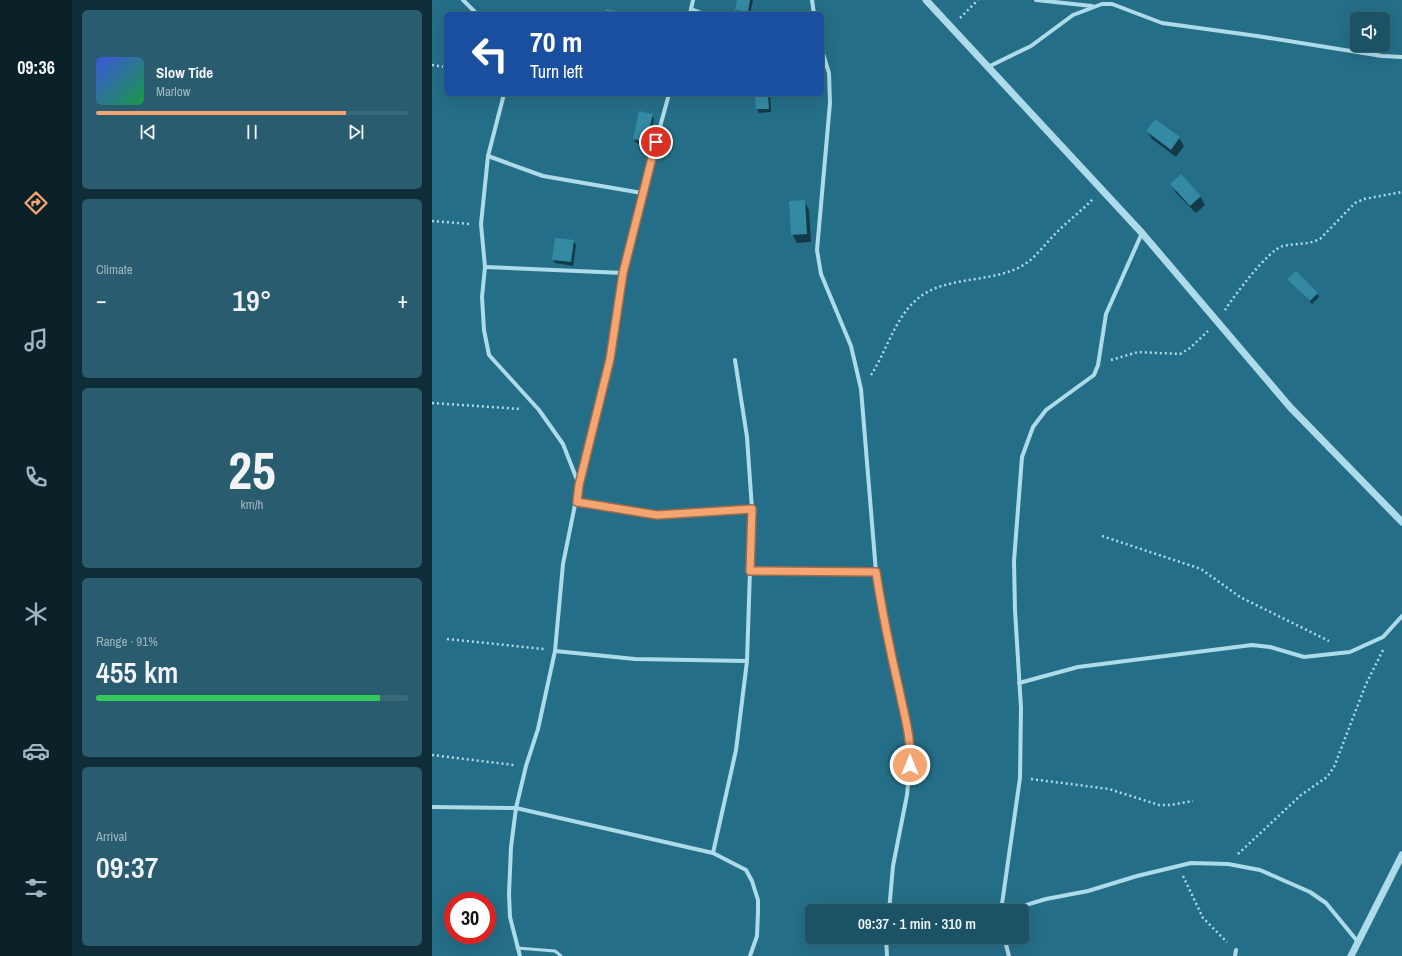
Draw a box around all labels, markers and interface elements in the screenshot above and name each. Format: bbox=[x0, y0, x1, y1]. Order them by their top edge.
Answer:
map controls bbox=[1350, 12, 1390, 52]
button: sound bbox=[1350, 12, 1390, 52]
text: 70 m bbox=[530, 23, 582, 61]
icon: left bbox=[464, 28, 516, 80]
text: 09:36 bbox=[17, 55, 55, 80]
text: Turn left bbox=[530, 59, 583, 84]
text: Slow Tide bbox=[156, 62, 213, 83]
text: Marlow bbox=[156, 83, 190, 100]
icon: previous bbox=[137, 121, 159, 143]
icon: pause bbox=[241, 121, 263, 143]
icon: next bbox=[345, 121, 367, 143]
pin bbox=[639, 125, 673, 159]
icon: arrive bbox=[645, 131, 667, 153]
icon: directions bbox=[22, 189, 50, 217]
text: Climate bbox=[96, 261, 133, 278]
text: 19° bbox=[232, 280, 272, 320]
text: − bbox=[96, 285, 107, 315]
text: + bbox=[397, 285, 408, 315]
icon: music bbox=[22, 326, 50, 354]
text: 25 bbox=[228, 435, 276, 505]
icon: phone bbox=[22, 463, 50, 491]
text: km/h bbox=[240, 496, 264, 513]
icon: climate bbox=[22, 600, 50, 628]
text: Range · 91% bbox=[96, 633, 158, 650]
text: 455 km bbox=[96, 652, 178, 692]
icon: car bbox=[22, 737, 50, 765]
position arrow bbox=[889, 744, 931, 786]
text: Arrival bbox=[96, 828, 127, 845]
text: 09:37 bbox=[96, 847, 158, 887]
icon: filters bbox=[22, 874, 50, 902]
speed limit sign: 30 bbox=[444, 892, 496, 944]
text: 09:37 · 1 min · 310 m bbox=[858, 913, 976, 934]

